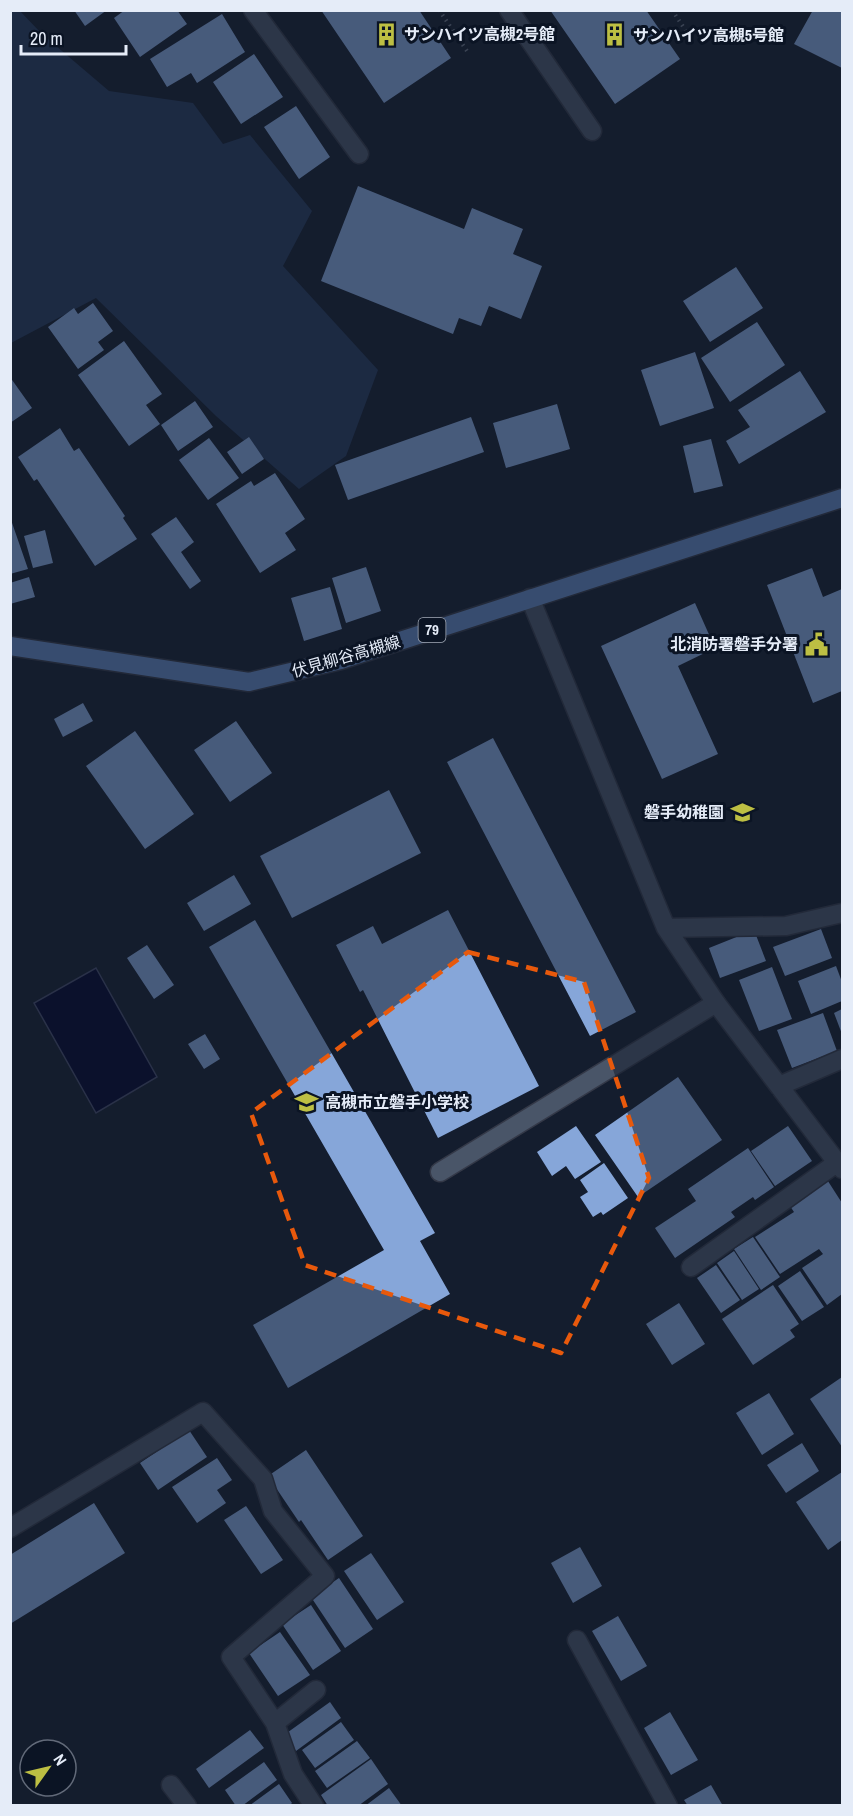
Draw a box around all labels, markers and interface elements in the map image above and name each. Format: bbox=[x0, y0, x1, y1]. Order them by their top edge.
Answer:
scale bar bbox=[21, 18, 126, 56]
building icon: サンハイツ高槻2号館 bbox=[373, 21, 399, 47]
building icon: サンハイツ高槻5号館 bbox=[602, 22, 628, 48]
place label: サンハイツ高槻2号館 bbox=[404, 23, 555, 45]
place label: サンハイツ高槻5号館 bbox=[633, 24, 784, 46]
text: 20 m bbox=[30, 26, 63, 51]
road number: 79 bbox=[418, 618, 446, 642]
street label: 伏見柳谷高槻線 bbox=[289, 630, 403, 682]
public building icon: 北消防署磐手分署 bbox=[803, 631, 829, 657]
place label: 北消防署磐手分署 bbox=[670, 633, 798, 655]
school or university icon: 磐手幼稚園 bbox=[729, 799, 755, 825]
place label: 磐手幼稚園 bbox=[644, 801, 724, 823]
school or university icon: 高槻市立磐手小学校 bbox=[294, 1089, 320, 1115]
place label: 高槻市立磐手小学校 bbox=[325, 1091, 469, 1113]
north arrow bbox=[18, 1738, 78, 1798]
text: N bbox=[49, 1750, 72, 1770]

